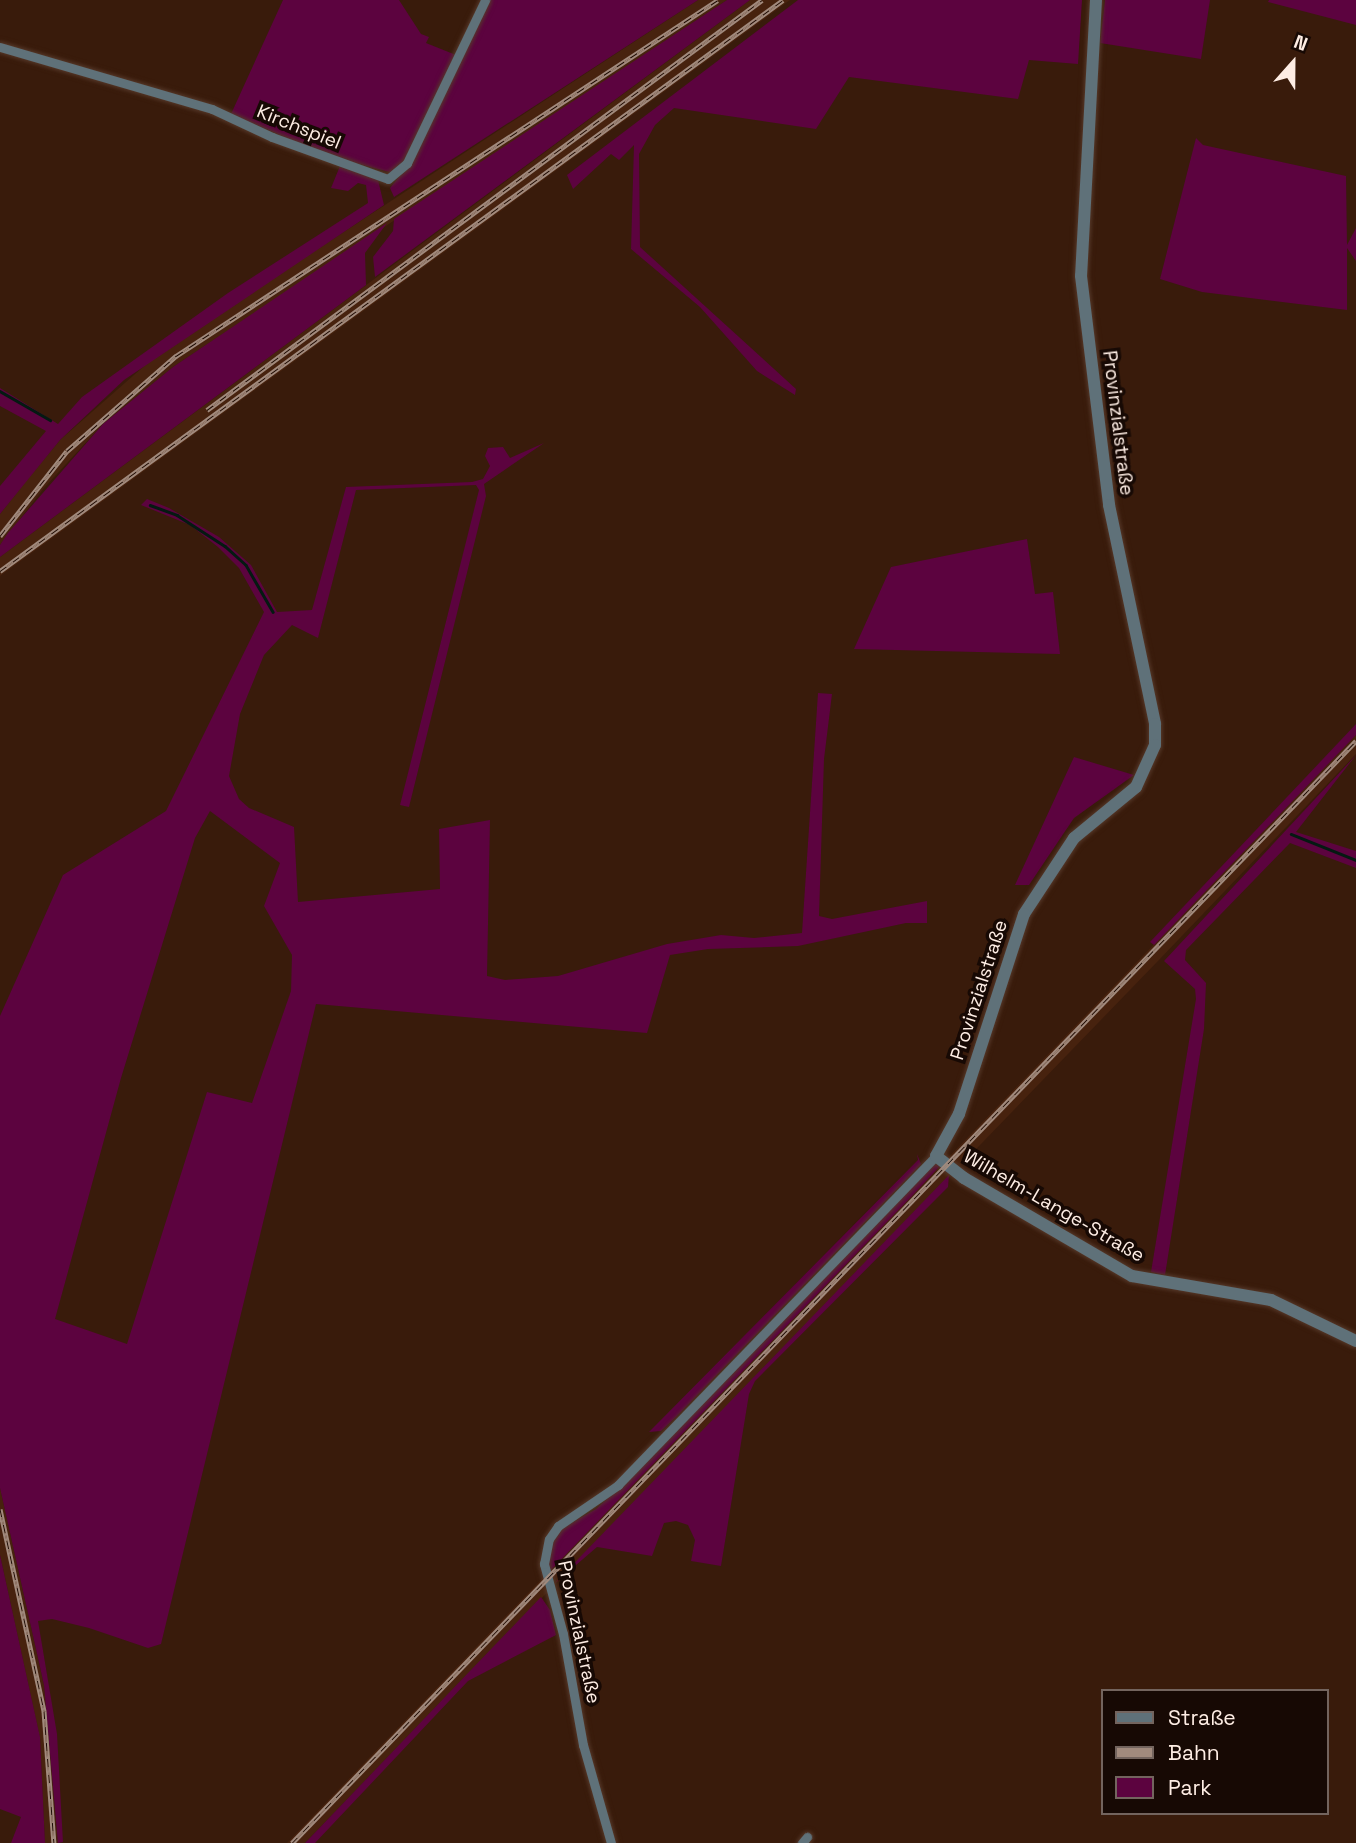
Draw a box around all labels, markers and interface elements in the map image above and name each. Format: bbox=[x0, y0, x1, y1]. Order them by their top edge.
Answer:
north arrow bbox=[1258, 28, 1328, 98]
text: N bbox=[1290, 29, 1311, 57]
street label: Kirchspiel bbox=[254, 100, 344, 154]
street label: Provinzialstraße bbox=[1098, 349, 1138, 497]
street label: Provinzialstraße bbox=[946, 917, 1012, 1063]
street label: Wilhelm-Lange-Straße bbox=[960, 1145, 1148, 1267]
street label: Provinzialstraße bbox=[553, 1558, 605, 1706]
legend bbox=[1100, 1689, 1328, 1815]
text: Straße bbox=[1168, 1704, 1236, 1731]
text: Bahn bbox=[1168, 1739, 1220, 1766]
text: Park bbox=[1168, 1774, 1212, 1801]

